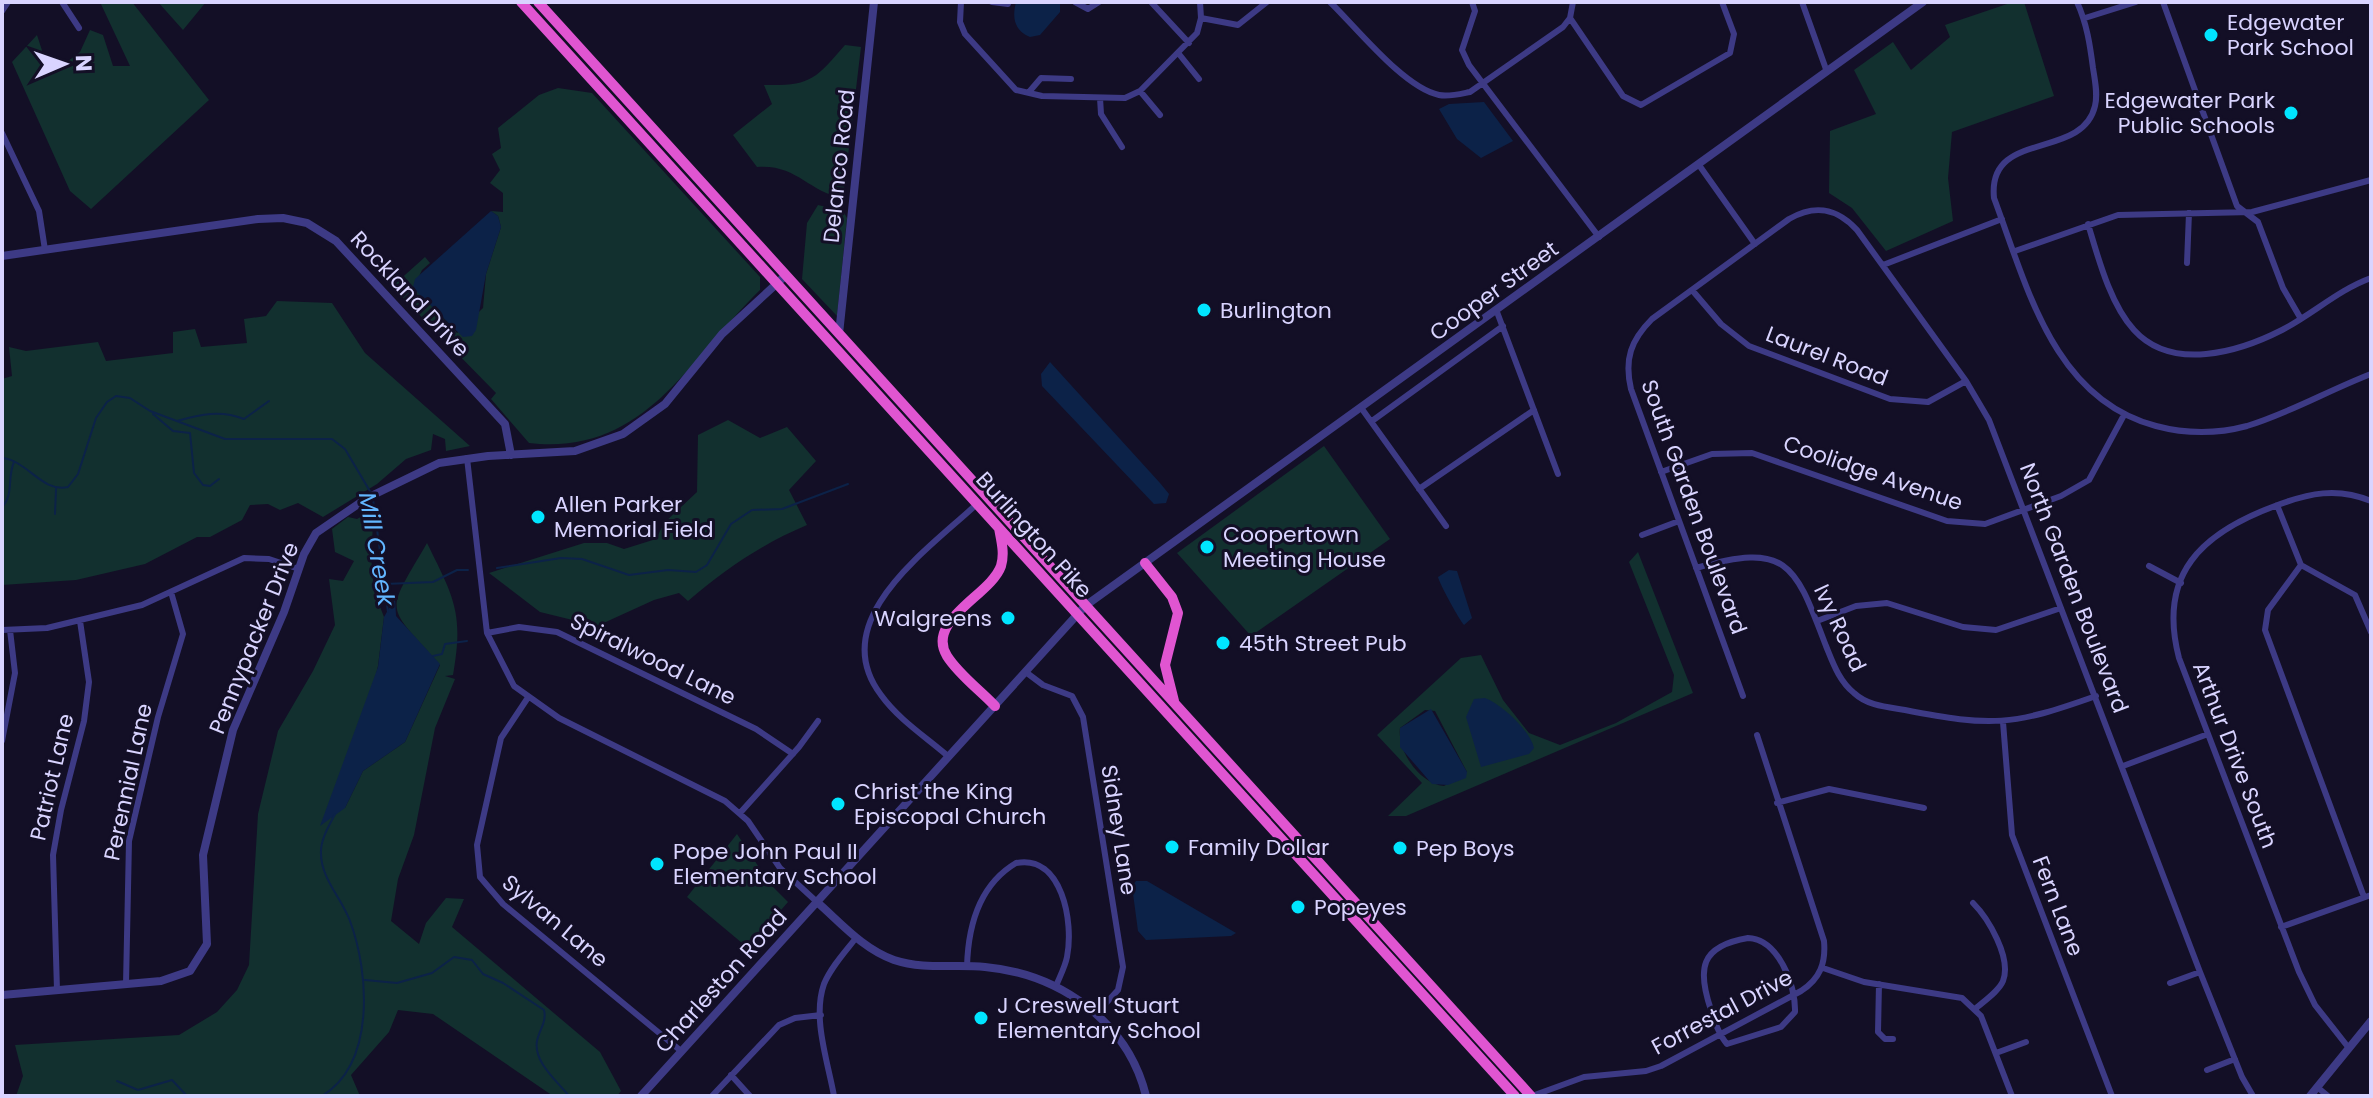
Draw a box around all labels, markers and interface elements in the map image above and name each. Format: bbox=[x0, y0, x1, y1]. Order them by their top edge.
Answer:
place label: Edgewater Park School bbox=[2227, 7, 2354, 63]
north arrow bbox=[24, 24, 104, 104]
marker: Edgewater Park School bbox=[2202, 26, 2220, 44]
text: N bbox=[68, 55, 99, 72]
place label: Edgewater Park Public Schools bbox=[2105, 85, 2276, 141]
street label: Delanco Road bbox=[816, 88, 862, 244]
marker: Edgewater Park Public Schools bbox=[2282, 104, 2300, 122]
street label: Rockland Drive bbox=[343, 224, 477, 364]
street label: Cooper Street bbox=[1423, 234, 1565, 348]
place label: Burlington bbox=[1220, 295, 1332, 326]
marker: Burlington bbox=[1195, 301, 1213, 319]
street label: Laurel Road bbox=[1761, 318, 1893, 394]
street label: South Garden Boulevard bbox=[1633, 375, 1755, 639]
street label: Coolidge Avenue bbox=[1779, 428, 1967, 518]
street label: North Garden Boulevard bbox=[2012, 459, 2136, 717]
street label: Burlington Pike bbox=[969, 465, 1099, 605]
water label: Mill Creek bbox=[351, 489, 404, 610]
place label: Allen Parker Memorial Field bbox=[554, 489, 714, 545]
marker: Allen Parker Memorial Field bbox=[529, 508, 547, 526]
place label: Coopertown Meeting House bbox=[1223, 519, 1386, 575]
street label: Pennypacker Drive bbox=[201, 538, 307, 738]
marker: Coopertown Meeting House bbox=[1198, 538, 1216, 556]
street label: Ivy Road bbox=[1806, 579, 1874, 677]
place label: Walgreens bbox=[874, 603, 992, 634]
street label: Spiralwood Lane bbox=[565, 605, 741, 713]
marker: Walgreens bbox=[999, 609, 1017, 627]
place label: 45th Street Pub bbox=[1239, 628, 1407, 659]
marker: 45th Street Pub bbox=[1214, 634, 1232, 652]
street label: Arthur Drive South bbox=[2185, 657, 2285, 853]
street label: Perennial Lane bbox=[96, 700, 160, 864]
street label: Patriot Lane bbox=[22, 711, 82, 843]
street label: Sidney Lane bbox=[1093, 763, 1145, 897]
place label: Christ the King Episcopal Church bbox=[854, 776, 1046, 832]
marker: Christ the King Episcopal Church bbox=[829, 795, 847, 813]
place label: Family Dollar bbox=[1188, 832, 1329, 863]
place label: Pep Boys bbox=[1416, 833, 1515, 864]
place label: Pope John Paul II Elementary School bbox=[673, 836, 877, 892]
marker: Family Dollar bbox=[1163, 838, 1181, 856]
marker: Pep Boys bbox=[1391, 839, 1409, 857]
street label: Fern Lane bbox=[2025, 851, 2091, 961]
marker: Pope John Paul II Elementary School bbox=[648, 855, 666, 873]
street label: Sylvan Lane bbox=[495, 867, 615, 975]
place label: Popeyes bbox=[1314, 892, 1407, 923]
marker: Popeyes bbox=[1289, 898, 1307, 916]
street label: Charleston Road bbox=[648, 902, 794, 1060]
street label: Forrestal Drive bbox=[1646, 962, 1798, 1062]
place label: J Creswell Stuart Elementary School bbox=[997, 990, 1201, 1046]
marker: J Creswell Stuart Elementary School bbox=[972, 1009, 990, 1027]

